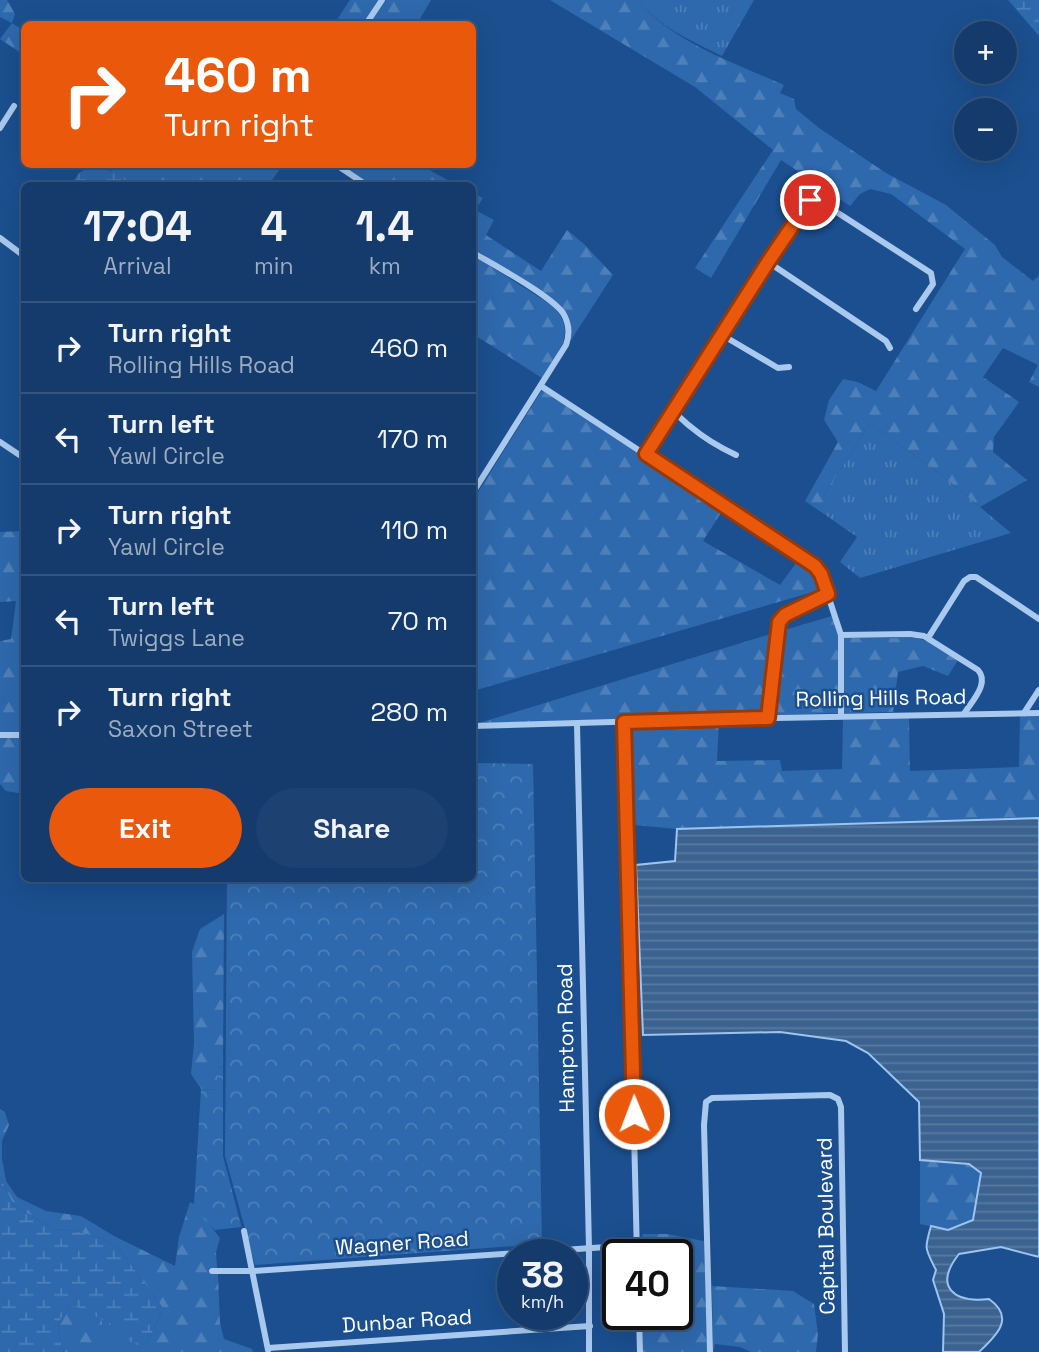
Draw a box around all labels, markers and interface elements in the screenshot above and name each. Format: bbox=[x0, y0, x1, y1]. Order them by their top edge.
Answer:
map controls bbox=[954, 21, 1017, 161]
button: + bbox=[954, 21, 1017, 84]
text: 460 m bbox=[164, 44, 312, 106]
icon: right bbox=[49, 49, 140, 140]
button: − bbox=[954, 98, 1017, 161]
text: Turn right bbox=[164, 105, 314, 145]
pin bbox=[780, 170, 840, 230]
icon: arrive bbox=[791, 181, 829, 219]
text: 17:04 bbox=[83, 200, 192, 253]
text: 4 bbox=[260, 200, 287, 253]
text: 1.4 bbox=[356, 200, 414, 253]
text: Arrival bbox=[103, 251, 172, 281]
text: min bbox=[254, 251, 294, 281]
text: km bbox=[369, 251, 401, 281]
text: Turn right bbox=[108, 316, 232, 350]
icon: right bbox=[49, 329, 87, 367]
text: 460 m bbox=[370, 331, 448, 365]
text: Rolling Hills Road bbox=[108, 350, 295, 380]
text: Turn left bbox=[108, 407, 215, 441]
icon: left bbox=[49, 420, 87, 458]
text: 170 m bbox=[377, 422, 448, 456]
text: Yawl Circle bbox=[108, 441, 225, 471]
text: Turn right bbox=[108, 498, 232, 532]
icon: right bbox=[49, 511, 87, 549]
text: 110 m bbox=[381, 513, 448, 547]
text: Yawl Circle bbox=[108, 532, 225, 562]
text: Turn left bbox=[108, 589, 215, 623]
icon: left bbox=[49, 602, 87, 640]
text: 70 m bbox=[388, 604, 448, 638]
text: Twiggs Lane bbox=[108, 623, 245, 653]
text: Turn right bbox=[108, 680, 232, 714]
street label: Rolling Hills Road bbox=[795, 683, 967, 712]
icon: right bbox=[49, 693, 87, 731]
text: 280 m bbox=[370, 695, 448, 729]
text: Saxon Street bbox=[108, 714, 253, 744]
button: Exit bbox=[49, 788, 242, 868]
button: Share bbox=[256, 788, 448, 868]
street label: Hampton Road bbox=[551, 963, 580, 1113]
position arrow bbox=[597, 1077, 671, 1151]
street label: Capital Boulevard bbox=[810, 1137, 841, 1315]
street label: Wagner Road bbox=[334, 1224, 470, 1261]
speed limit sign: 40 bbox=[602, 1239, 693, 1330]
text: 38 bbox=[521, 1253, 564, 1297]
text: km/h bbox=[521, 1290, 564, 1313]
street label: Dunbar Road bbox=[341, 1302, 473, 1339]

